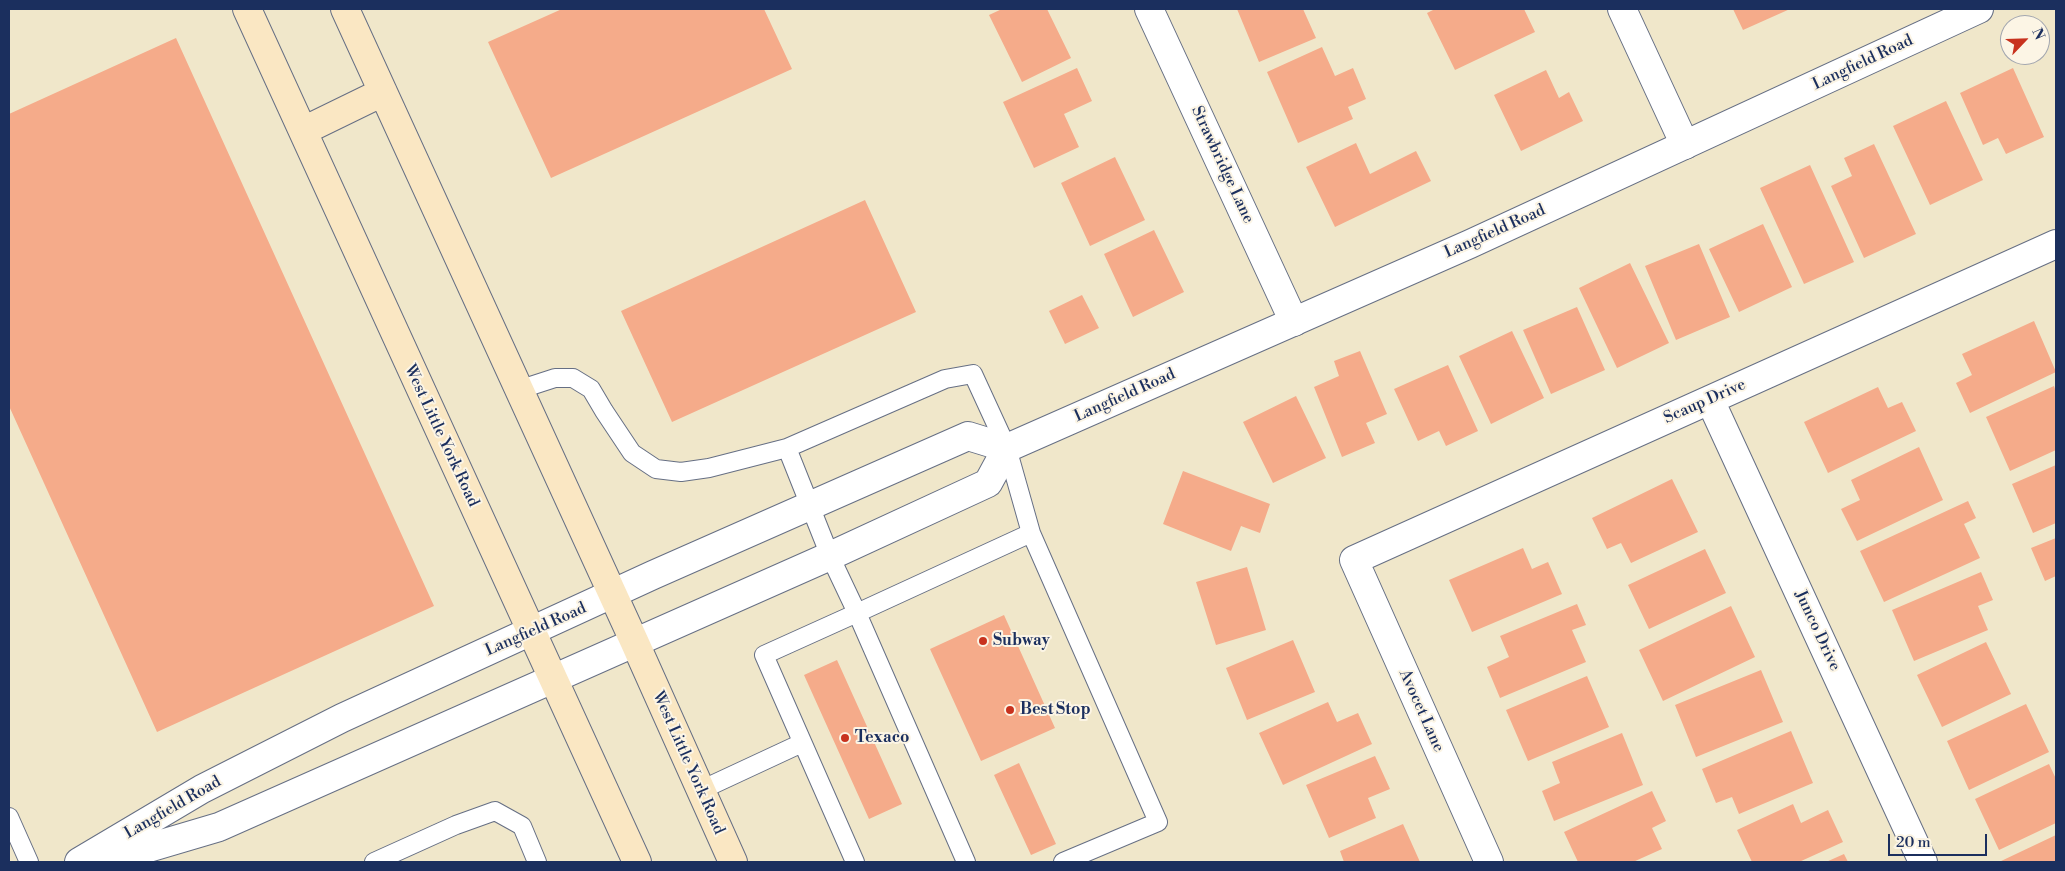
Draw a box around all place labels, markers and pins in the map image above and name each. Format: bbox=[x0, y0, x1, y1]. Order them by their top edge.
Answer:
place label: Subway bbox=[993, 631, 1050, 651]
marker: Subway bbox=[977, 635, 989, 647]
place label: Best Stop bbox=[1020, 700, 1091, 720]
marker: Best Stop bbox=[1004, 704, 1016, 716]
place label: Texaco bbox=[855, 728, 909, 748]
marker: Texaco bbox=[839, 732, 851, 744]

